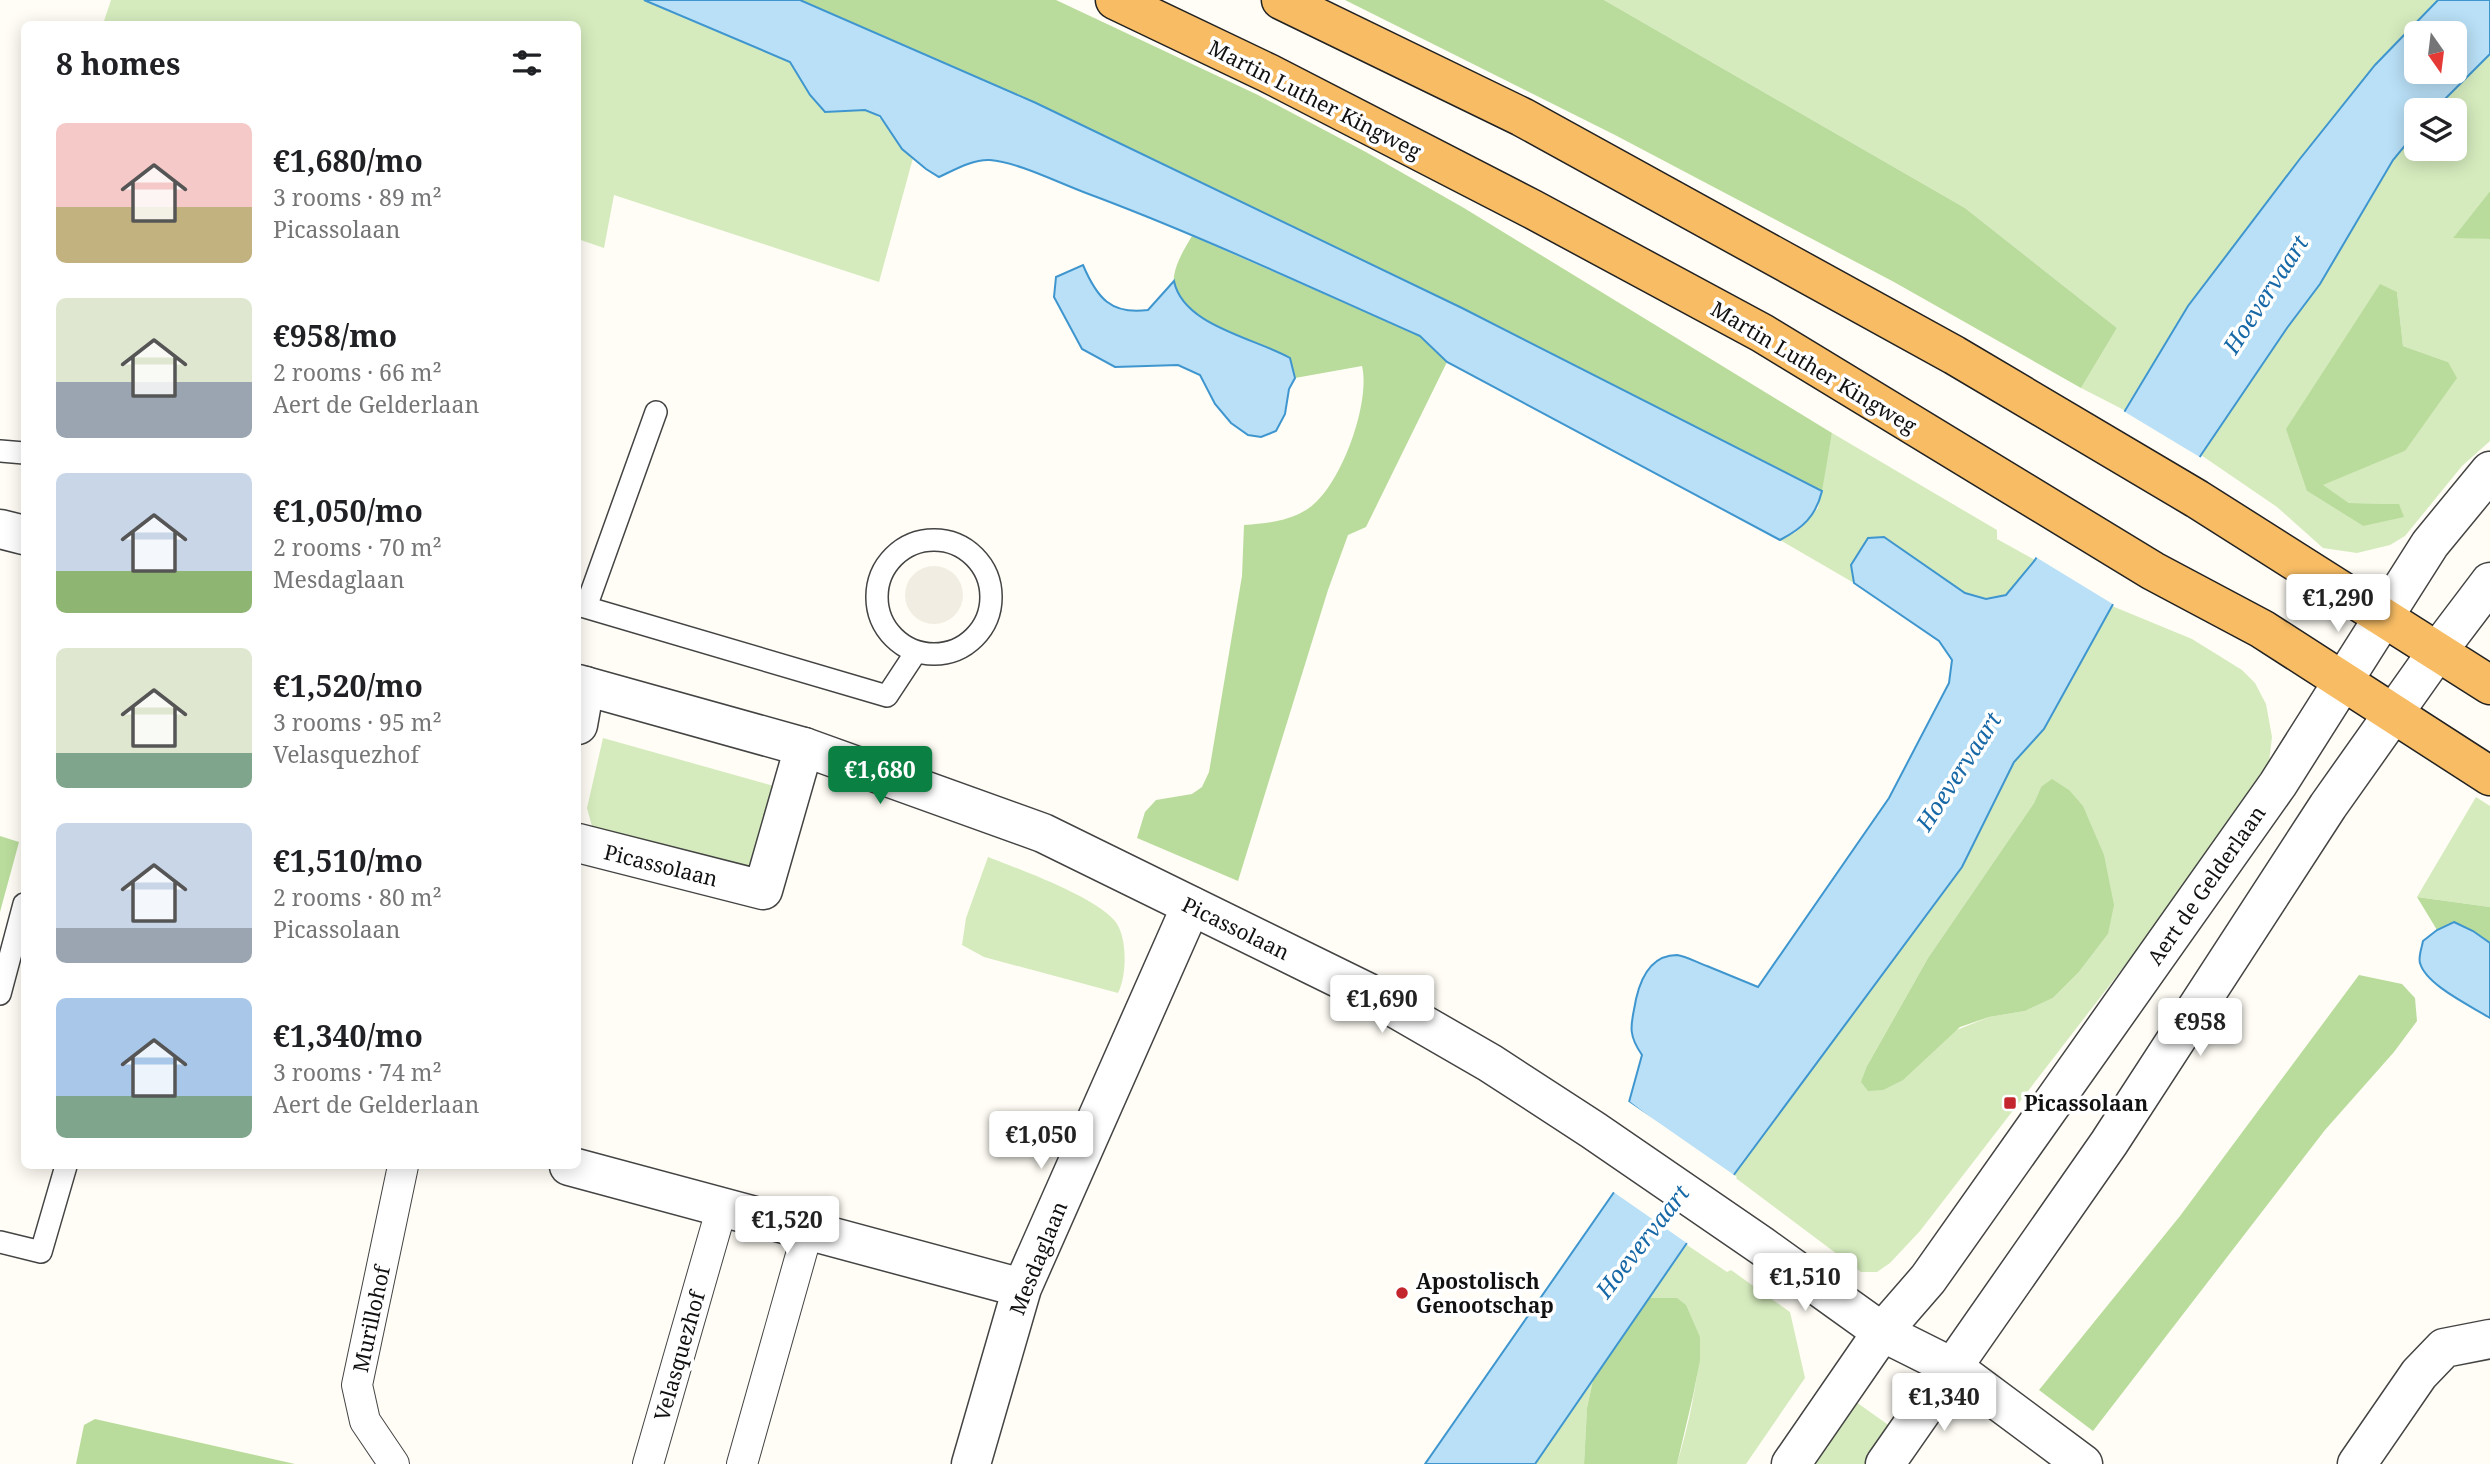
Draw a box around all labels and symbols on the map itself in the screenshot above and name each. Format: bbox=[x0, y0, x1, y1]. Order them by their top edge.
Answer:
north arrow bbox=[2404, 21, 2468, 84]
street label: Martin Luther Kingweg bbox=[1204, 33, 1427, 165]
water label: Hoevervaart bbox=[2214, 228, 2316, 360]
street label: Martin Luther Kingweg bbox=[1706, 294, 1923, 440]
pin: €1,290 bbox=[2281, 574, 2395, 634]
water label: Hoevervaart bbox=[1907, 705, 2009, 837]
pin: €1,680 bbox=[823, 746, 937, 806]
street label: Aert de Gelderlaan bbox=[2140, 800, 2272, 970]
street label: Picassolaan bbox=[601, 837, 721, 893]
street label: Picassolaan bbox=[1178, 890, 1294, 966]
pin: €1,690 bbox=[1325, 976, 1439, 1035]
pin: €958 bbox=[2159, 998, 2241, 1058]
place label: Picassolaan bbox=[2024, 1089, 2148, 1117]
marker: Picassolaan bbox=[2002, 1095, 2018, 1111]
pin: €1,050 bbox=[984, 1112, 1098, 1171]
water label: Hoevervaart bbox=[1587, 1177, 1697, 1305]
pin: €1,520 bbox=[730, 1196, 844, 1256]
street label: Mesdaglaan bbox=[1003, 1197, 1073, 1319]
pin: €1,510 bbox=[1748, 1254, 1862, 1313]
street label: Murillohof bbox=[346, 1261, 396, 1375]
place label: Apostolisch Genootschap bbox=[1416, 1267, 1554, 1319]
marker: Apostolisch Genootschap bbox=[1394, 1285, 1410, 1301]
street label: Velasquezhof bbox=[647, 1286, 711, 1424]
pin: €1,340 bbox=[1887, 1374, 2001, 1433]

